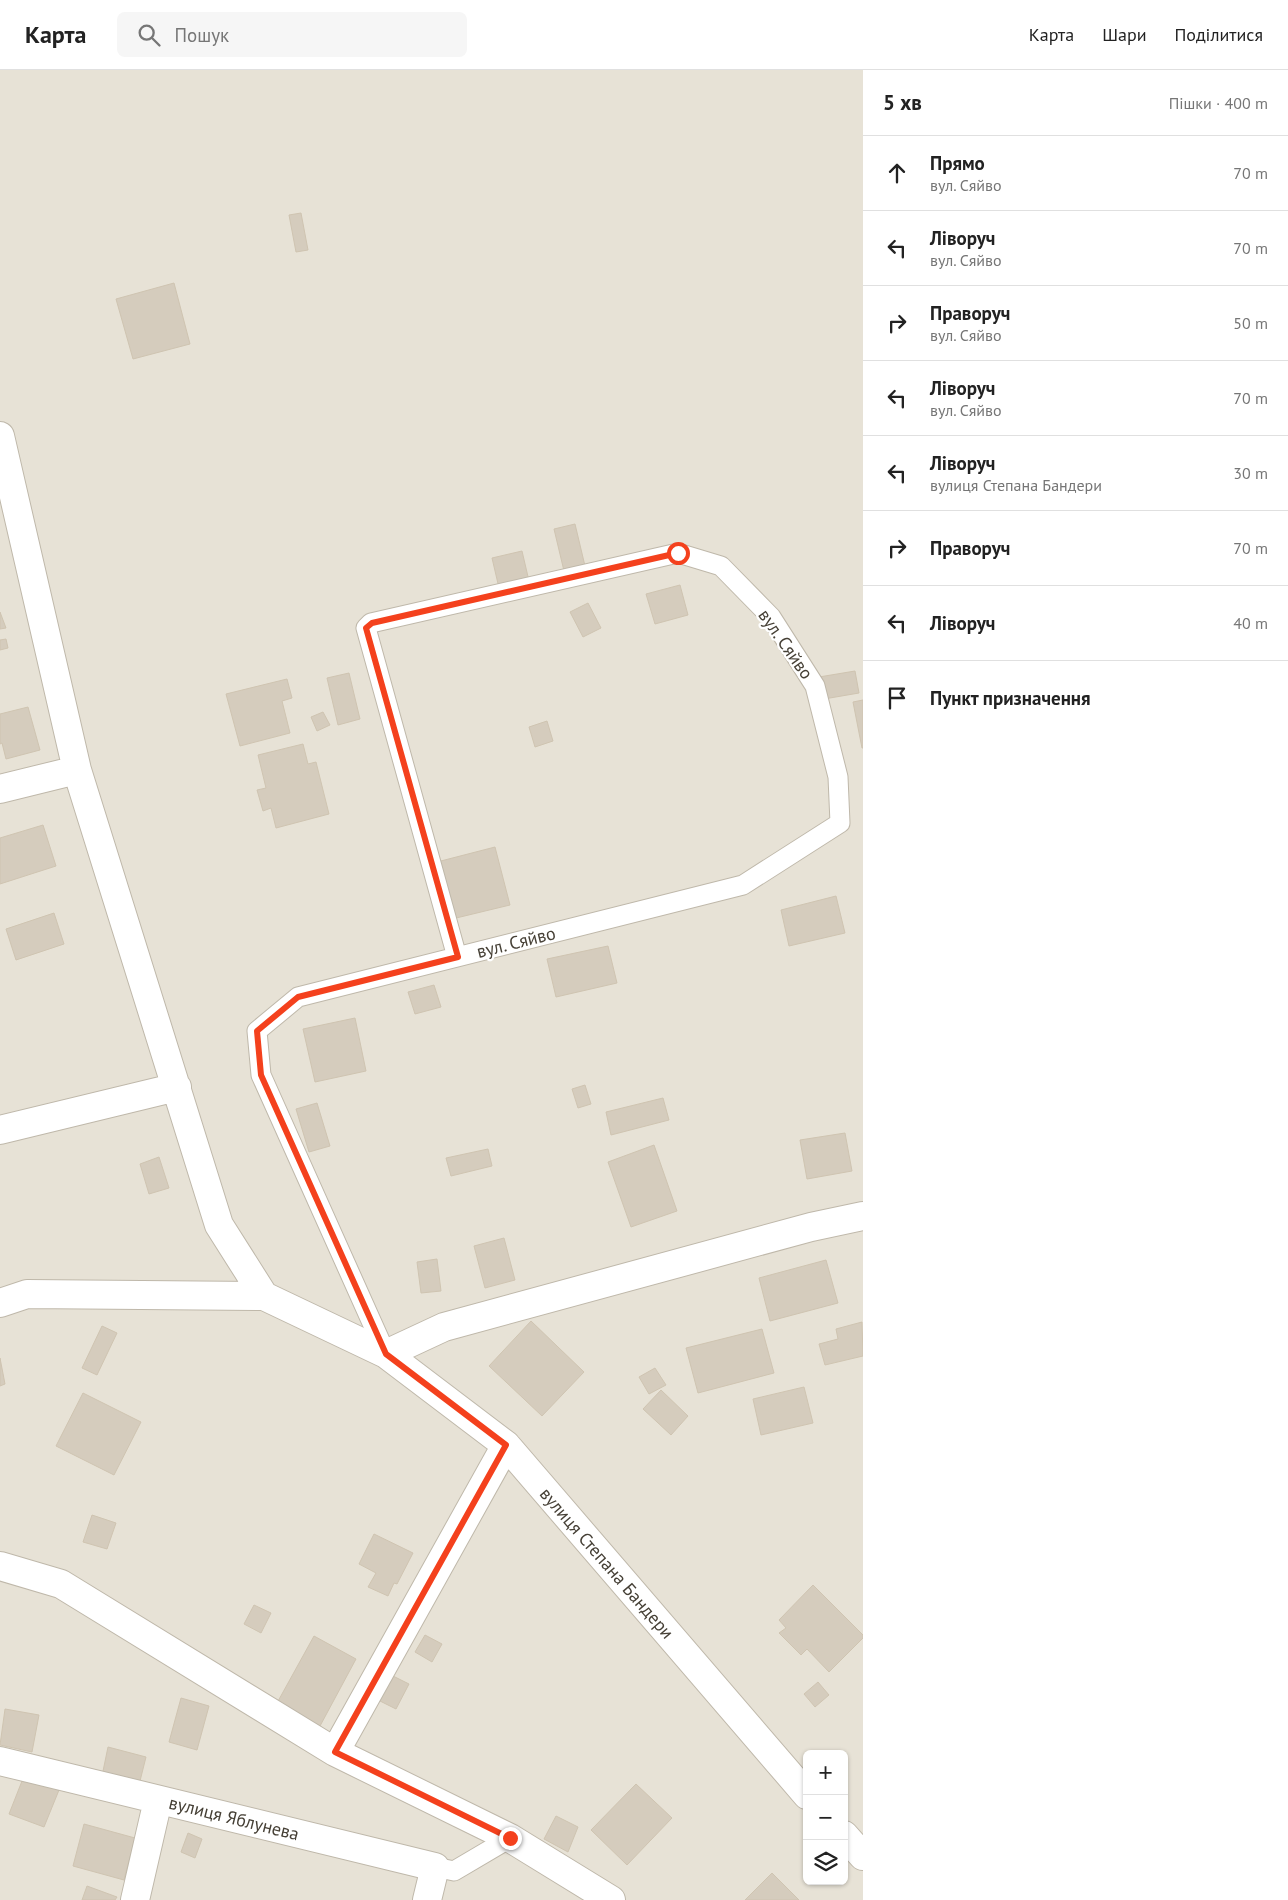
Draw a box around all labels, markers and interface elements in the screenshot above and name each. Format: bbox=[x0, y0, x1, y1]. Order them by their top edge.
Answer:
search box bbox=[117, 12, 467, 57]
text: Карта bbox=[25, 19, 87, 50]
icon: search bbox=[135, 21, 163, 49]
text: Пошук bbox=[175, 23, 229, 47]
text: Карта bbox=[1029, 23, 1074, 46]
text: Шари bbox=[1102, 23, 1146, 46]
text: Поділитися bbox=[1174, 23, 1263, 46]
text: 5 хв bbox=[883, 89, 922, 116]
text: Пішки · 400 m bbox=[1169, 93, 1268, 113]
text: Прямо bbox=[930, 151, 985, 175]
icon: ahead bbox=[883, 159, 911, 187]
text: 70 m bbox=[1233, 163, 1268, 183]
text: вул. Сяйво bbox=[930, 175, 1002, 195]
text: Ліворуч bbox=[930, 226, 995, 250]
icon: left bbox=[883, 234, 911, 262]
text: 70 m bbox=[1233, 238, 1268, 258]
text: вул. Сяйво bbox=[930, 250, 1002, 270]
text: Праворуч bbox=[930, 301, 1010, 325]
icon: right bbox=[883, 309, 911, 337]
text: 50 m bbox=[1233, 313, 1268, 333]
text: вул. Сяйво bbox=[930, 325, 1002, 345]
text: Ліворуч bbox=[930, 376, 995, 400]
icon: left bbox=[883, 384, 911, 412]
text: 70 m bbox=[1233, 388, 1268, 408]
text: вул. Сяйво bbox=[930, 400, 1002, 420]
text: Ліворуч bbox=[930, 451, 995, 475]
icon: left bbox=[883, 459, 911, 487]
text: 30 m bbox=[1233, 463, 1268, 483]
text: вулиця Степана Бандери bbox=[930, 475, 1102, 495]
icon: right bbox=[883, 534, 911, 562]
text: Праворуч bbox=[930, 536, 1010, 560]
text: 70 m bbox=[1233, 538, 1268, 558]
route start bbox=[667, 542, 690, 565]
street label: вул. Сяйво bbox=[753, 604, 819, 684]
icon: left bbox=[883, 609, 911, 637]
text: Ліворуч bbox=[930, 611, 995, 635]
text: 40 m bbox=[1233, 613, 1268, 633]
icon: arrive bbox=[883, 684, 911, 712]
text: Пункт призначення bbox=[930, 686, 1091, 710]
street label: вул. Сяйво bbox=[474, 921, 558, 963]
street label: вулиця Степана Бандери bbox=[535, 1482, 679, 1644]
map controls bbox=[803, 1750, 848, 1885]
button: + bbox=[803, 1750, 848, 1795]
street label: вулиця Яблунева bbox=[167, 1791, 301, 1845]
button: − bbox=[803, 1795, 848, 1840]
route end bbox=[499, 1827, 522, 1850]
button: layers bbox=[803, 1840, 848, 1885]

